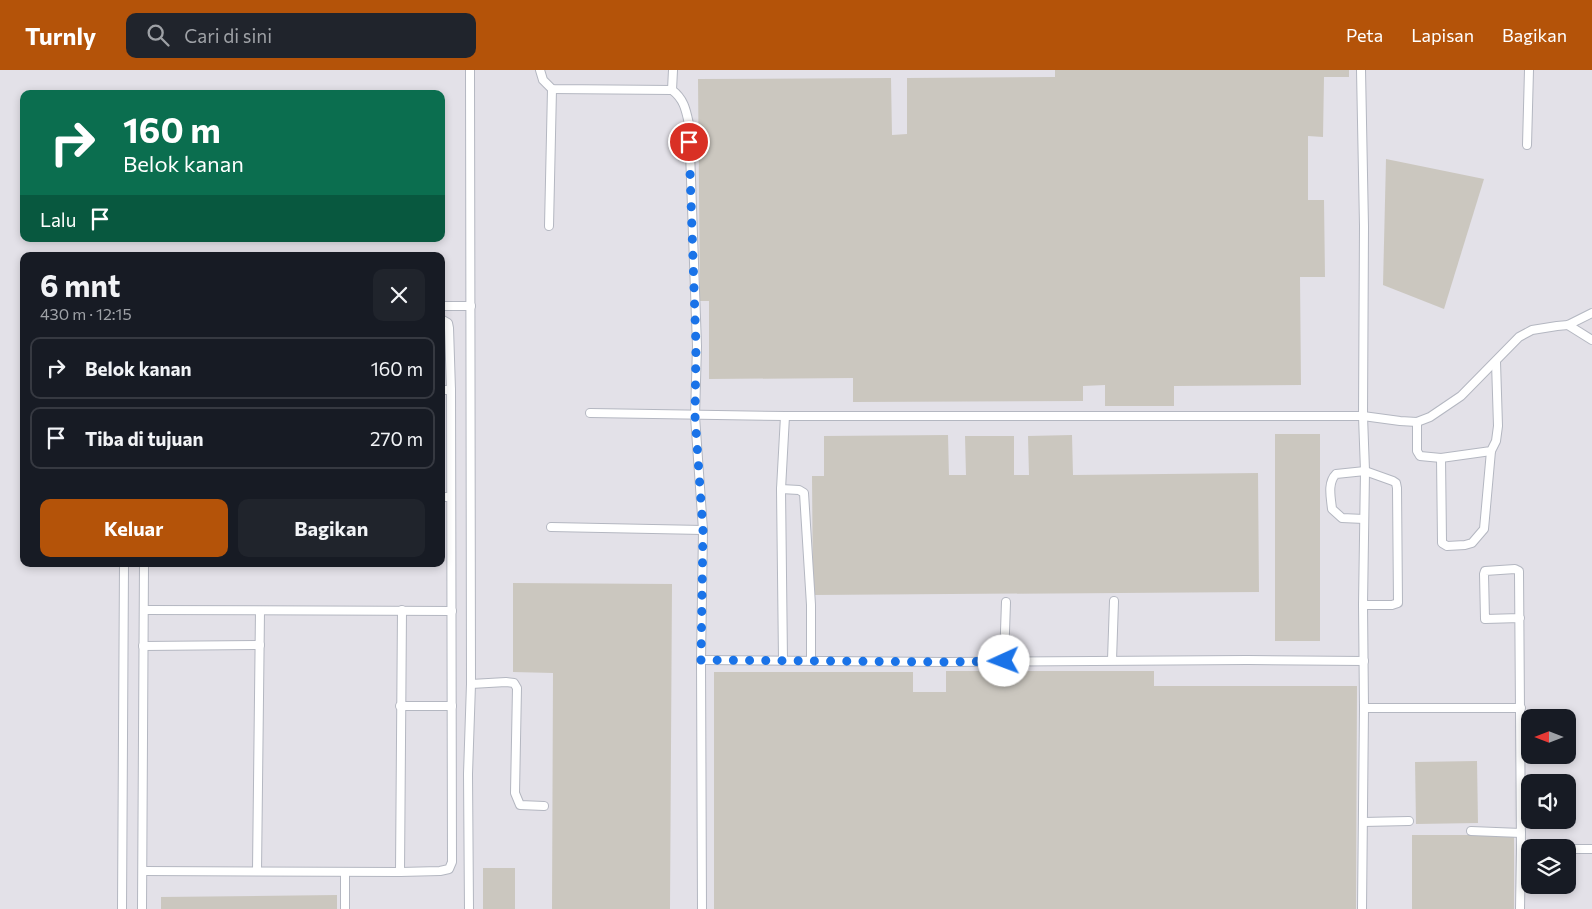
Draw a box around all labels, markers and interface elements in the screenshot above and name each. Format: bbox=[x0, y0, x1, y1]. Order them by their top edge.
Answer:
search box bbox=[126, 13, 476, 58]
text: Turnly bbox=[25, 21, 96, 50]
icon: search bbox=[144, 21, 172, 49]
text: Cari di sini bbox=[184, 24, 272, 47]
text: Peta bbox=[1346, 24, 1383, 46]
text: Lapisan bbox=[1411, 24, 1474, 46]
text: Bagikan bbox=[1502, 24, 1567, 46]
text: 160 m bbox=[123, 107, 221, 150]
icon: right bbox=[40, 110, 105, 175]
pin bbox=[668, 121, 710, 163]
icon: arrive bbox=[675, 128, 703, 156]
text: Belok kanan bbox=[123, 150, 244, 177]
icon: arrive bbox=[86, 205, 114, 233]
text: Lalu bbox=[40, 208, 76, 231]
text: 6 mnt bbox=[40, 266, 120, 303]
button: close bbox=[373, 269, 425, 321]
text: 430 m · 12:15 bbox=[40, 304, 132, 323]
icon: right bbox=[42, 354, 70, 382]
text: Belok kanan bbox=[85, 357, 192, 380]
text: 160 m bbox=[371, 357, 423, 380]
icon: arrive bbox=[42, 424, 70, 452]
text: Tiba di tujuan bbox=[85, 427, 203, 450]
text: 270 m bbox=[370, 427, 423, 450]
button: Keluar bbox=[40, 499, 228, 557]
button: Bagikan bbox=[238, 499, 425, 557]
position arrow bbox=[977, 634, 1029, 686]
north arrow bbox=[1521, 709, 1576, 764]
map controls bbox=[1521, 709, 1576, 894]
button: sound bbox=[1521, 774, 1576, 829]
button: layers bbox=[1521, 839, 1576, 894]

